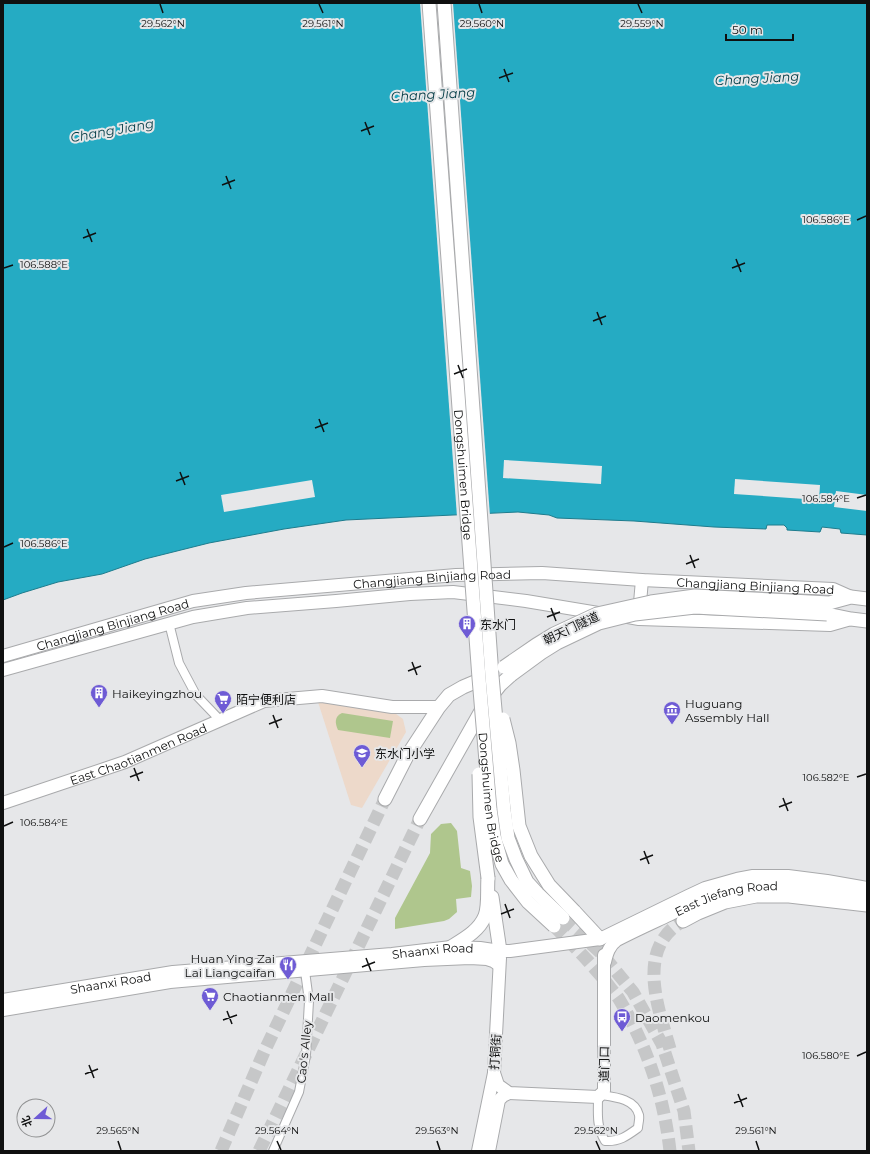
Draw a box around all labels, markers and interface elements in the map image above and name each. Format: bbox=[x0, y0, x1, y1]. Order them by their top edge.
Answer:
scale bar bbox=[726, 16, 793, 42]
text: 29.562°N bbox=[141, 17, 185, 30]
text: 29.561°N bbox=[302, 17, 344, 30]
text: 29.560°N bbox=[460, 17, 504, 30]
text: 29.559°N bbox=[620, 17, 664, 30]
text: 50 m bbox=[732, 22, 763, 37]
water label: Chang Jiang bbox=[714, 68, 800, 88]
water label: Chang Jiang bbox=[390, 84, 476, 104]
water label: Chang Jiang bbox=[69, 115, 155, 145]
text: 106.586°E bbox=[802, 213, 850, 226]
text: 106.588°E bbox=[20, 258, 68, 271]
street label: Dongshuimen Bridge bbox=[452, 409, 476, 541]
text: 106.584°E bbox=[802, 492, 850, 505]
text: 106.586°E bbox=[20, 537, 68, 550]
street label: Changjiang Binjiang Road bbox=[352, 566, 511, 591]
street label: Changjiang Binjiang Road bbox=[676, 574, 835, 597]
street label: Changjiang Binjiang Road bbox=[34, 595, 191, 654]
street label: 朝天门隧道 bbox=[541, 609, 601, 647]
building icon: 东水门 bbox=[457, 614, 477, 639]
place label: 东水门 bbox=[480, 617, 516, 632]
building icon: Haikeyingzhou bbox=[89, 683, 109, 708]
place label: Haikeyingzhou bbox=[112, 686, 202, 701]
supermarket icon: 陌宁便利店 bbox=[213, 689, 233, 714]
place label: 陌宁便利店 bbox=[236, 692, 296, 707]
place label: Huguang Assembly Hall bbox=[685, 696, 770, 725]
museum icon: Huguang Assembly Hall bbox=[662, 700, 682, 725]
street label: East Chaotianmen Road bbox=[68, 720, 209, 788]
street label: Dongshuimen Bridge bbox=[476, 732, 509, 864]
school or university icon: 东水门小学 bbox=[352, 743, 372, 768]
place label: 东水门小学 bbox=[375, 746, 435, 761]
text: 106.582°E bbox=[802, 771, 850, 784]
text: 106.584°E bbox=[20, 816, 68, 829]
street label: East Jiefang Road bbox=[672, 878, 778, 919]
street label: Shaanxi Road bbox=[391, 939, 474, 961]
place label: Huan Ying Zai Lai Liangcaifan bbox=[185, 951, 275, 980]
restaurant icon: Huan Ying Zai Lai Liangcaifan bbox=[278, 955, 298, 980]
street label: Shaanxi Road bbox=[69, 968, 152, 996]
supermarket icon: Chaotianmen Mall bbox=[200, 986, 220, 1011]
place label: Chaotianmen Mall bbox=[223, 989, 334, 1004]
bus stop icon: Daomenkou bbox=[612, 1007, 632, 1032]
place label: Daomenkou bbox=[635, 1010, 710, 1025]
street label: Cao's Alley bbox=[293, 1019, 315, 1084]
street label: 打铜街 bbox=[486, 1034, 504, 1070]
street label: 道门口 bbox=[596, 1046, 612, 1082]
text: 106.580°E bbox=[802, 1049, 850, 1062]
north arrow bbox=[16, 1098, 56, 1138]
text: 北 bbox=[18, 1114, 35, 1129]
text: 29.565°N bbox=[96, 1124, 140, 1137]
text: 29.564°N bbox=[255, 1124, 299, 1137]
text: 29.563°N bbox=[415, 1124, 459, 1137]
text: 29.562°N bbox=[574, 1124, 618, 1137]
text: 29.561°N bbox=[735, 1124, 777, 1137]

